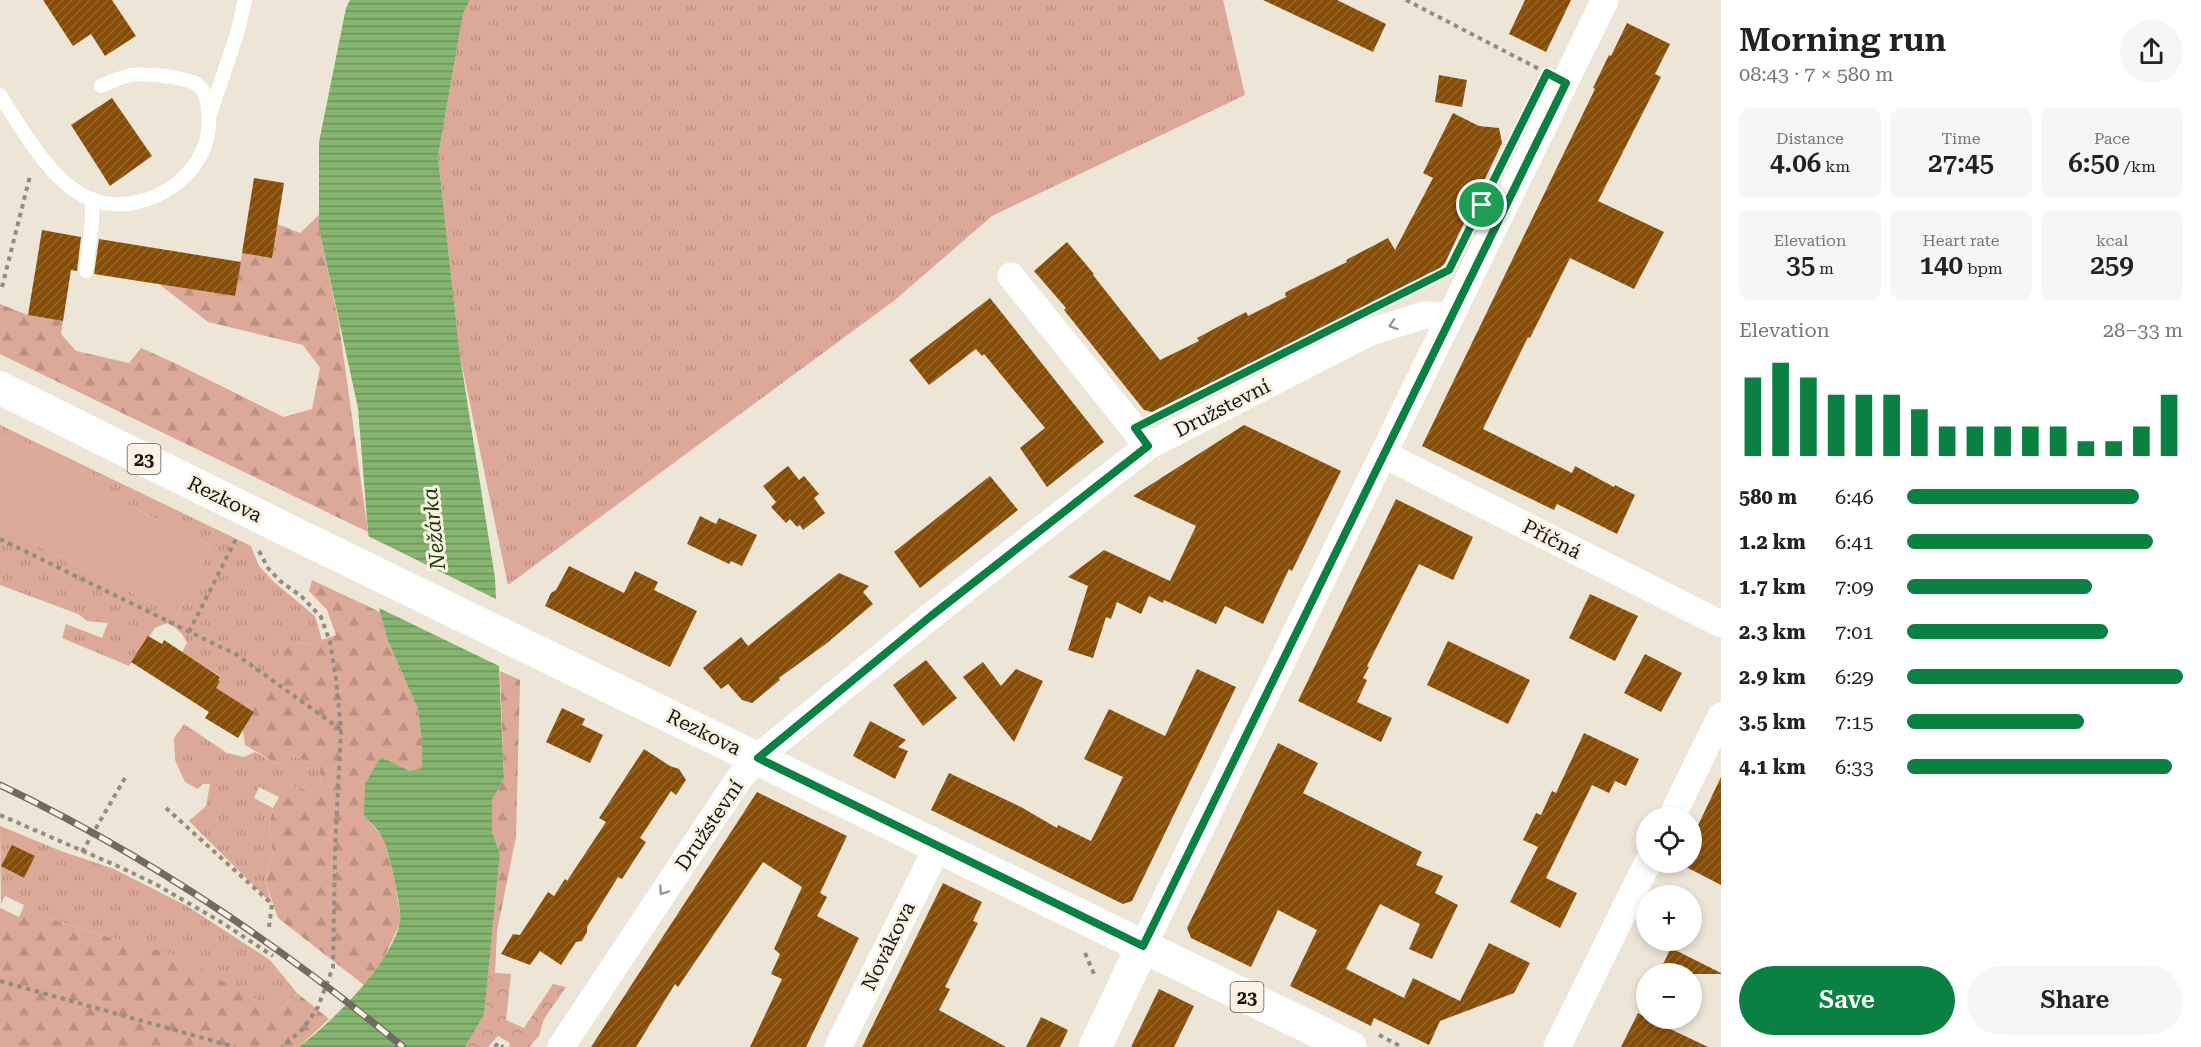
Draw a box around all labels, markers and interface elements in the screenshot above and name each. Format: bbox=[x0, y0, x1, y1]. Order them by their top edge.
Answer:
text: Morning run bbox=[1739, 20, 1946, 59]
button: share bbox=[2120, 20, 2183, 83]
text: 08:43 · 7 × 580 m bbox=[1739, 62, 1894, 86]
text: Distance bbox=[1776, 129, 1844, 148]
text: Time bbox=[1941, 129, 1981, 148]
text: Pace bbox=[2094, 129, 2130, 148]
text: 4.06 bbox=[1770, 148, 1821, 178]
text: 27:45 bbox=[1928, 148, 1994, 178]
text: 6:50 bbox=[2068, 148, 2120, 178]
text: km bbox=[1821, 157, 1850, 176]
text: /km bbox=[2120, 157, 2156, 176]
pin bbox=[1456, 179, 1507, 230]
icon: arrive bbox=[1465, 188, 1498, 221]
text: Elevation bbox=[1774, 231, 1846, 250]
text: Heart rate bbox=[1923, 231, 1999, 250]
text: kcal bbox=[2096, 231, 2128, 250]
text: 35 bbox=[1786, 250, 1815, 280]
text: 140 bbox=[1919, 250, 1963, 280]
text: 259 bbox=[2090, 250, 2134, 280]
text: m bbox=[1815, 259, 1834, 278]
text: bpm bbox=[1963, 259, 2003, 278]
one-way arrow bbox=[1388, 318, 1399, 330]
text: Elevation bbox=[1739, 318, 1830, 342]
text: 28–33 m bbox=[2103, 318, 2183, 342]
street label: Družstevní bbox=[1170, 374, 1274, 442]
road number: 23 bbox=[128, 444, 160, 474]
street label: Rezkova bbox=[184, 471, 266, 527]
text: 580 m bbox=[1739, 485, 1797, 509]
text: 6:46 bbox=[1835, 485, 1874, 509]
water label: Nežárka bbox=[418, 487, 450, 572]
street label: Příčná bbox=[1519, 514, 1585, 564]
text: 1.2 km bbox=[1739, 530, 1806, 554]
text: 6:41 bbox=[1835, 530, 1874, 554]
text: 1.7 km bbox=[1739, 575, 1806, 599]
text: 7:09 bbox=[1835, 575, 1874, 599]
text: 2.3 km bbox=[1739, 620, 1806, 644]
text: 7:01 bbox=[1835, 620, 1874, 644]
text: 2.9 km bbox=[1739, 665, 1806, 689]
text: 6:29 bbox=[1835, 665, 1874, 689]
street label: Rezkova bbox=[663, 704, 745, 760]
text: 3.5 km bbox=[1739, 710, 1806, 734]
text: 7:15 bbox=[1835, 710, 1874, 734]
text: 4.1 km bbox=[1739, 755, 1806, 779]
text: 6:33 bbox=[1835, 755, 1874, 779]
street label: Družstevní bbox=[670, 775, 748, 875]
map controls bbox=[1636, 807, 1702, 1029]
button: locate bbox=[1636, 807, 1702, 873]
one-way arrow bbox=[660, 885, 671, 896]
button: + bbox=[1636, 885, 1702, 951]
street label: Novákova bbox=[856, 898, 920, 994]
button: − bbox=[1636, 963, 1702, 1029]
button: Save bbox=[1739, 966, 1955, 1035]
button: Share bbox=[1967, 966, 2183, 1035]
road number: 23 bbox=[1230, 982, 1264, 1012]

